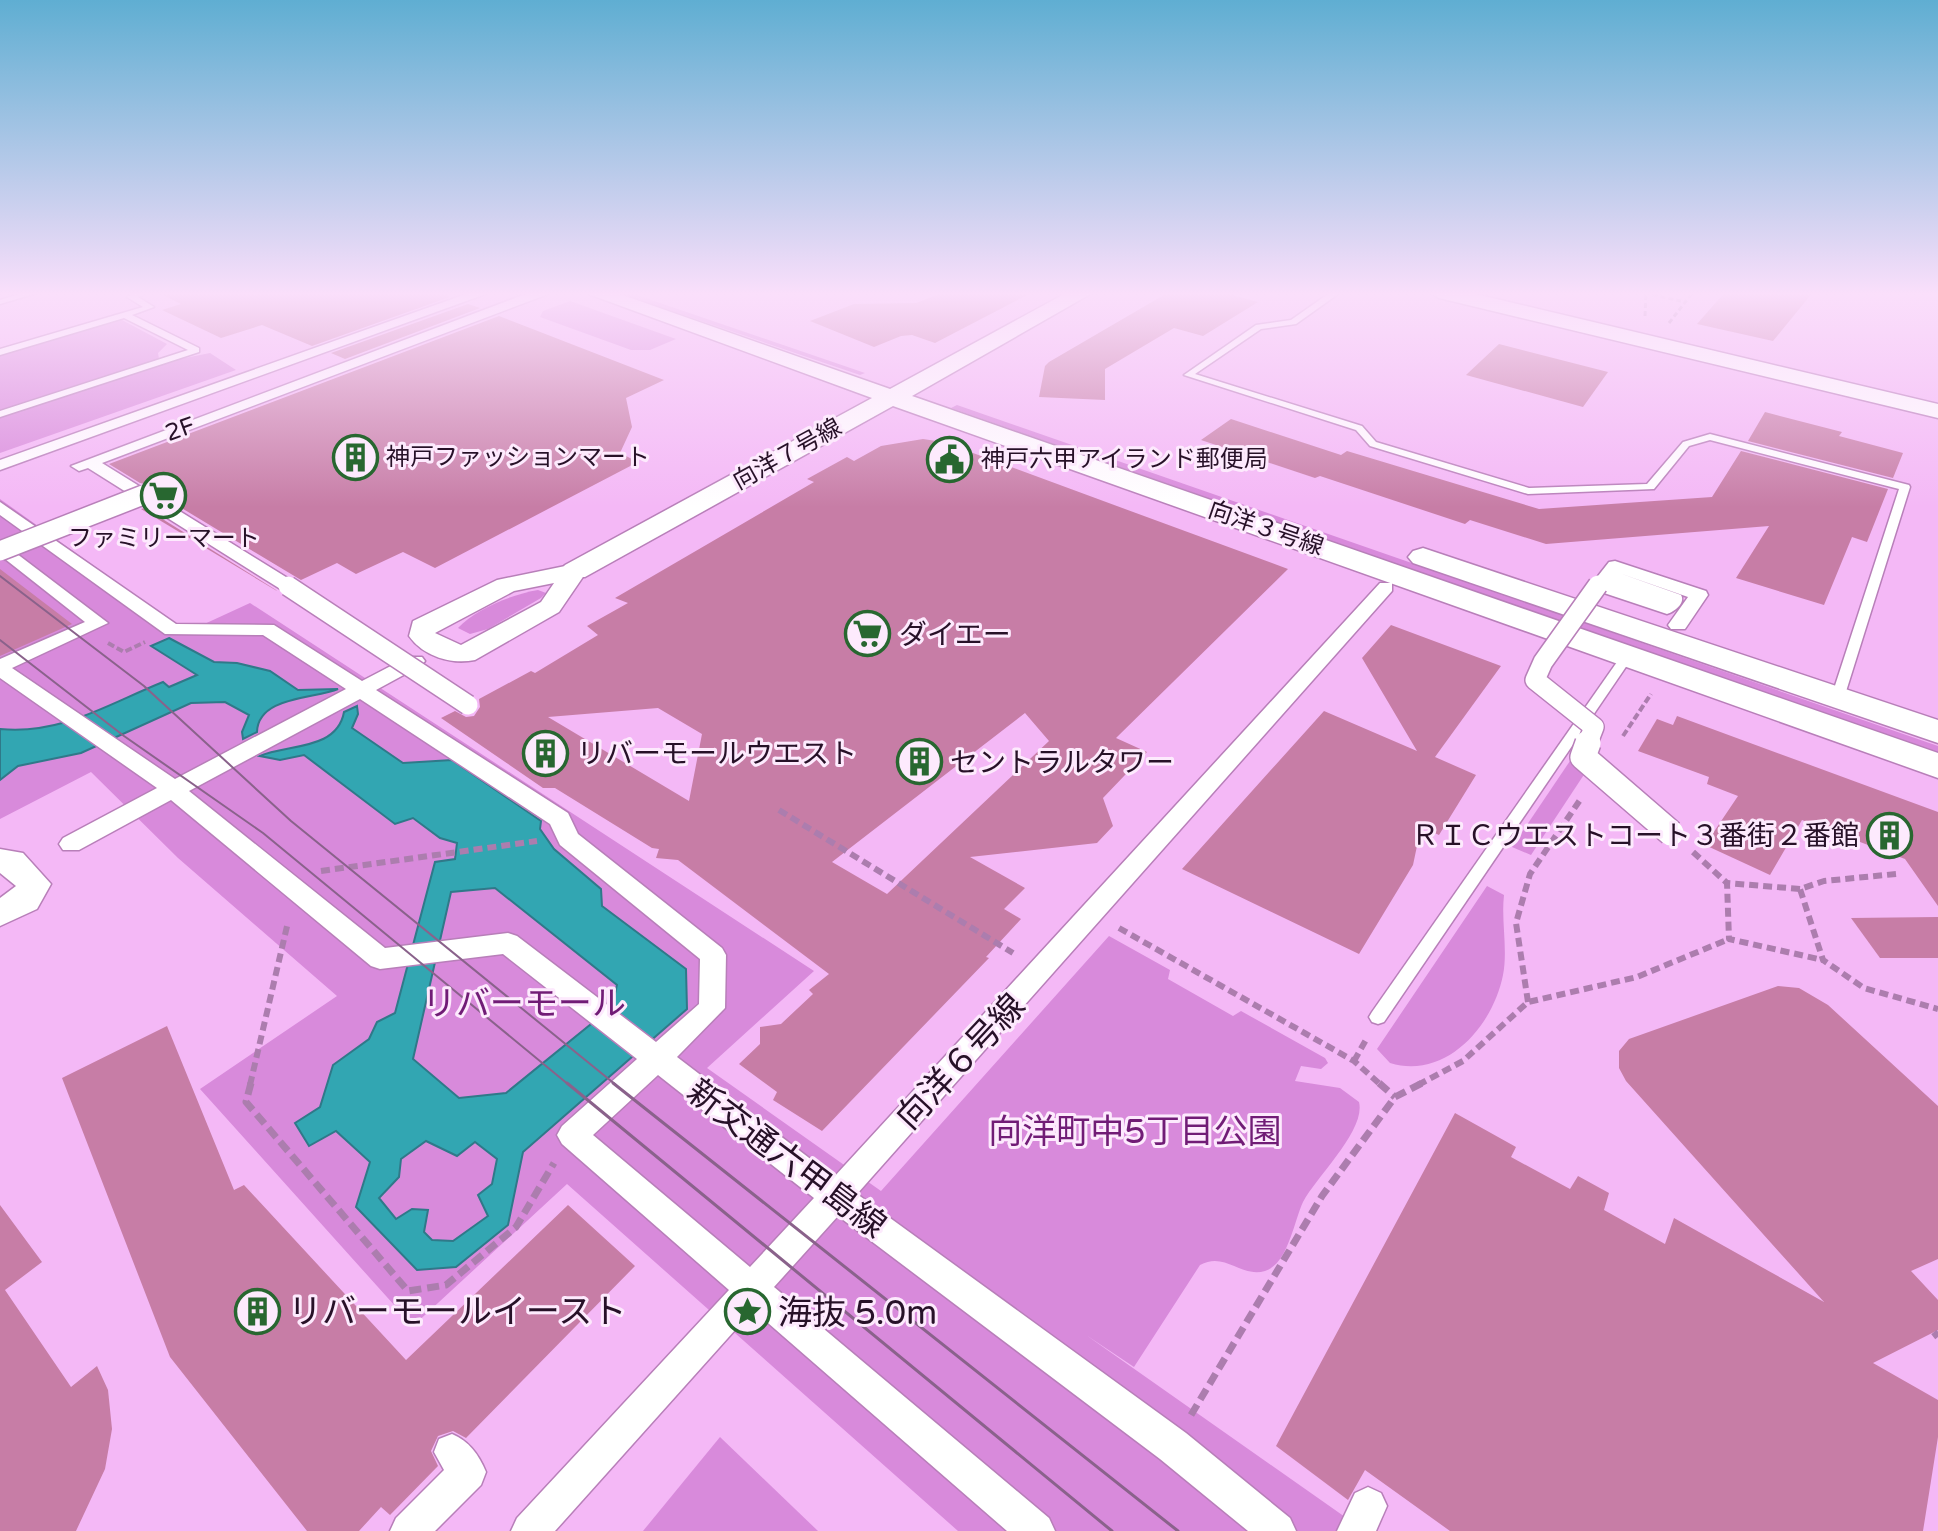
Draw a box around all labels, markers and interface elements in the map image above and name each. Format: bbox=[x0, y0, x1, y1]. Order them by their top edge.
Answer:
street label: 2F bbox=[161, 411, 199, 448]
street label: 向洋７号線 bbox=[728, 413, 847, 496]
building icon: 神戸ファッションマート bbox=[331, 433, 379, 481]
public building icon: 神戸六甲アイランド郵便局 bbox=[926, 435, 974, 483]
place label: 神戸ファッションマート bbox=[386, 443, 650, 472]
place label: 神戸六甲アイランド郵便局 bbox=[981, 445, 1268, 474]
supermarket icon: ファミリーマート bbox=[140, 472, 188, 520]
street label: 向洋３号線 bbox=[1204, 495, 1327, 562]
place label: ファミリーマート bbox=[68, 524, 260, 553]
supermarket icon: ダイエー bbox=[844, 610, 892, 658]
place label: ダイエー bbox=[899, 618, 1011, 652]
building icon: リバーモールウエスト bbox=[522, 729, 570, 777]
place label: リバーモールウエスト bbox=[577, 737, 857, 771]
building icon: セントラルタワー bbox=[895, 738, 943, 786]
place label: セントラルタワー bbox=[950, 746, 1174, 780]
building icon: ＲＩＣウエストコート３番街２番館 bbox=[1866, 811, 1914, 859]
place label: ＲＩＣウエストコート３番街２番館 bbox=[1411, 819, 1859, 853]
park label: リバーモール bbox=[422, 984, 626, 1025]
street label: 向洋６号線 bbox=[888, 986, 1034, 1138]
street label: 新交通六甲島線 bbox=[679, 1071, 893, 1247]
park label: 向洋町中5丁目公園 bbox=[988, 1112, 1282, 1153]
building icon: リバーモールイースト bbox=[233, 1287, 281, 1335]
place icon: 海抜 5.0m bbox=[723, 1288, 771, 1336]
place label: リバーモールイースト bbox=[288, 1292, 626, 1333]
place label: 海抜 5.0m bbox=[778, 1293, 937, 1334]

